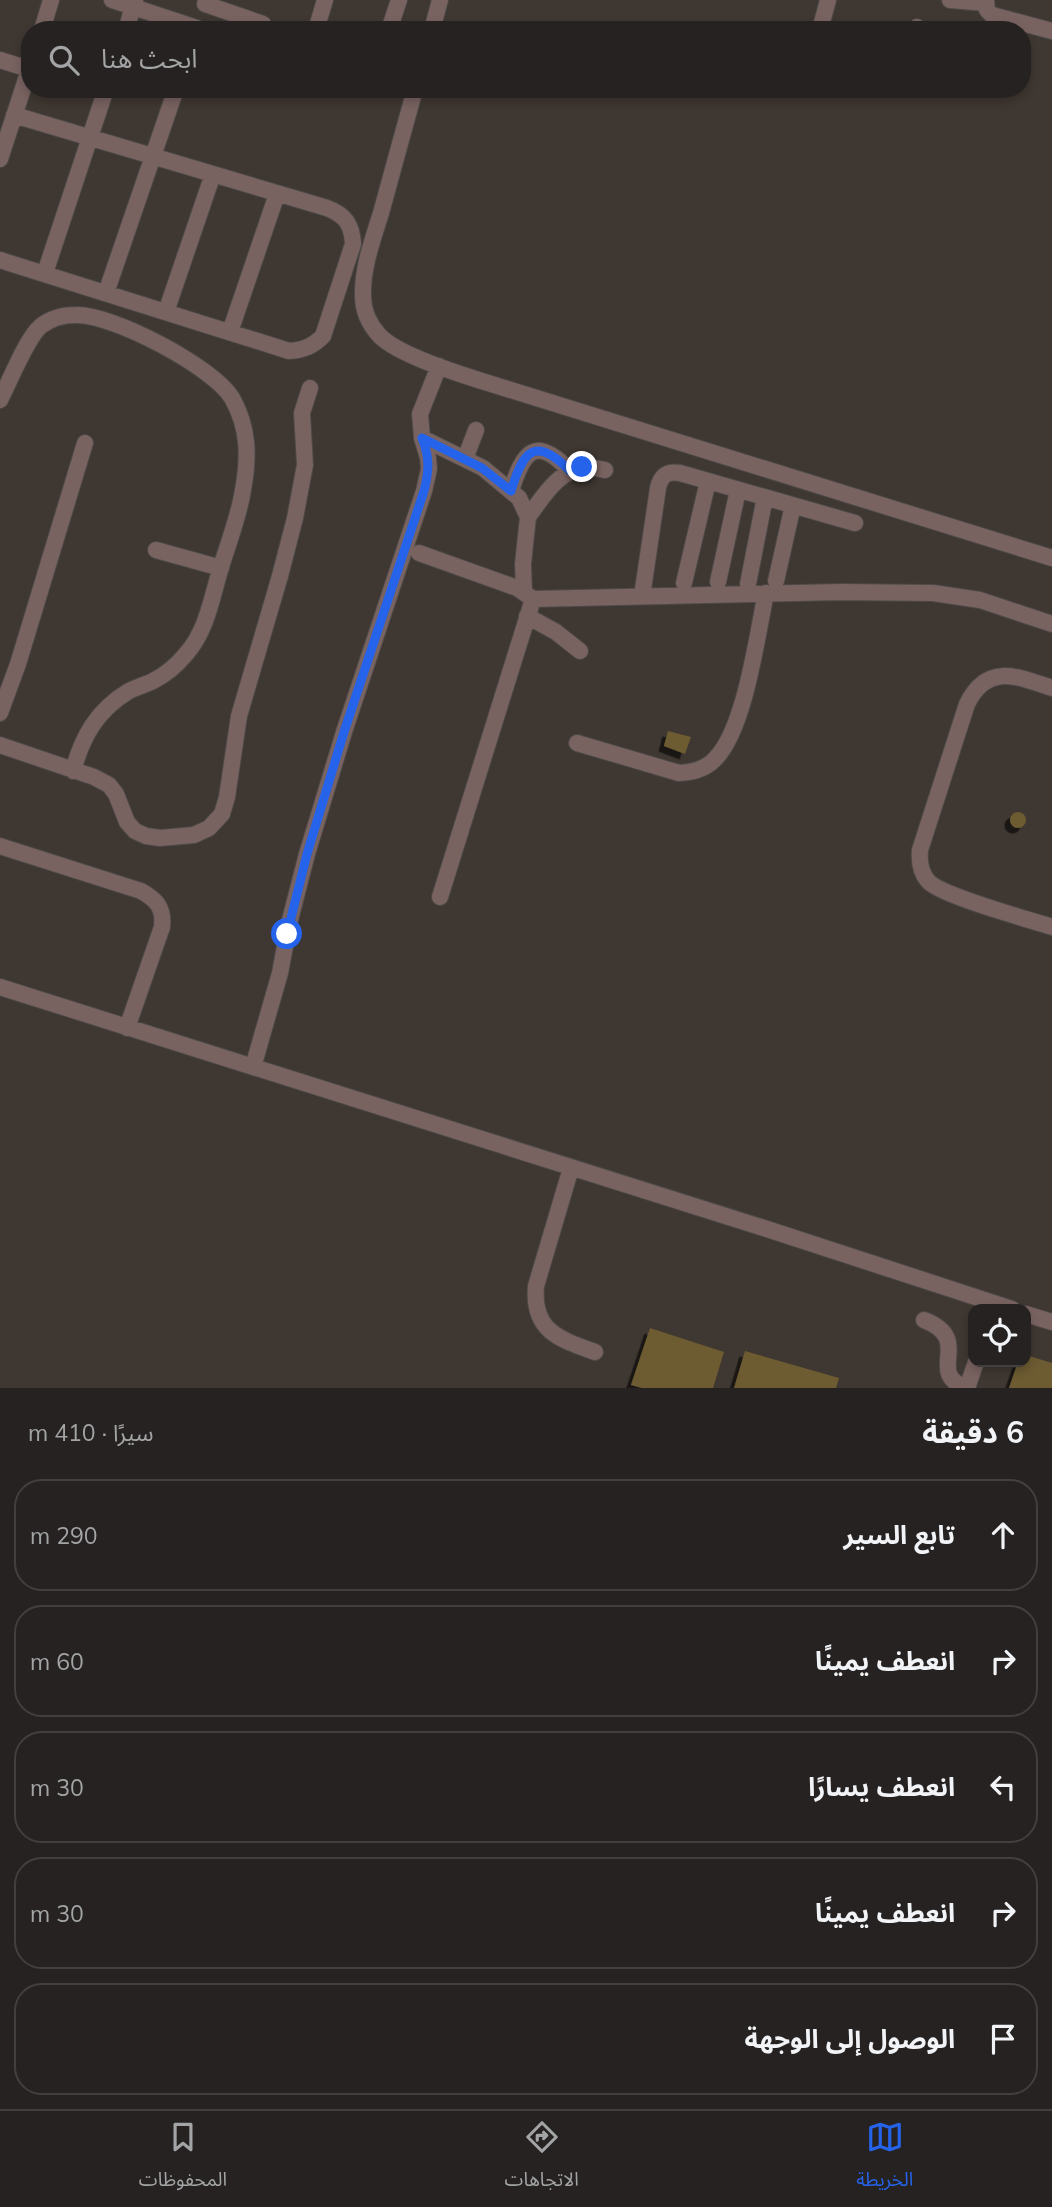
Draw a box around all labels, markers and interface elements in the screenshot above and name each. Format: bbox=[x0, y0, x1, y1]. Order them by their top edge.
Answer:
search box bbox=[21, 21, 1031, 98]
icon: search bbox=[45, 41, 83, 79]
text: ابحث هنا bbox=[101, 42, 197, 75]
route end bbox=[566, 451, 597, 482]
route start bbox=[271, 918, 302, 949]
map controls bbox=[968, 1304, 1031, 1367]
button: locate bbox=[968, 1304, 1031, 1367]
text: 6 دقيقة bbox=[922, 1413, 1024, 1451]
text: سيرًا · 410 m bbox=[28, 1418, 154, 1447]
icon: ahead bbox=[984, 1516, 1022, 1554]
text: تابع السير bbox=[844, 1518, 955, 1551]
text: 290 m bbox=[30, 1521, 98, 1550]
icon: right bbox=[984, 1642, 1022, 1680]
text: انعطف يمينًا bbox=[815, 1644, 955, 1677]
text: 60 m bbox=[30, 1647, 84, 1676]
icon: left bbox=[984, 1768, 1022, 1806]
text: انعطف يسارًا bbox=[808, 1770, 955, 1803]
text: 30 m bbox=[30, 1773, 84, 1802]
icon: right bbox=[984, 1894, 1022, 1932]
text: انعطف يمينًا bbox=[815, 1896, 955, 1929]
text: 30 m bbox=[30, 1899, 84, 1928]
icon: arrive bbox=[984, 2020, 1022, 2058]
text: الوصول إلى الوجهة bbox=[744, 2022, 955, 2055]
tab: المحفوظات bbox=[139, 2118, 227, 2200]
tab: الاتجاهات bbox=[505, 2118, 579, 2200]
tab: الخريطة bbox=[856, 2118, 913, 2200]

